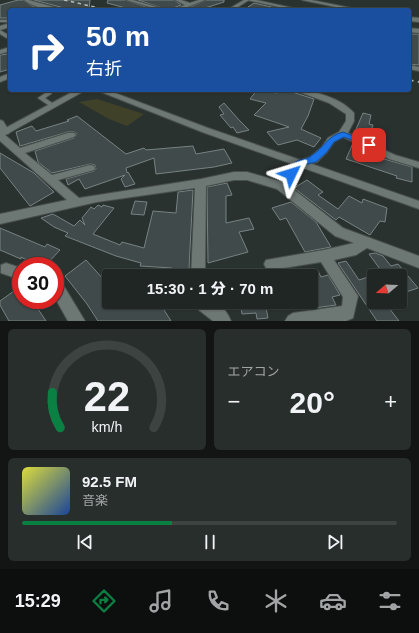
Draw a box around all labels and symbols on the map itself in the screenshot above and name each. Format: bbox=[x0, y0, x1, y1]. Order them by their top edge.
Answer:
pin bbox=[352, 128, 386, 162]
position arrow bbox=[270, 153, 312, 195]
speed limit sign: 30 bbox=[12, 257, 64, 309]
north arrow bbox=[367, 269, 407, 309]

